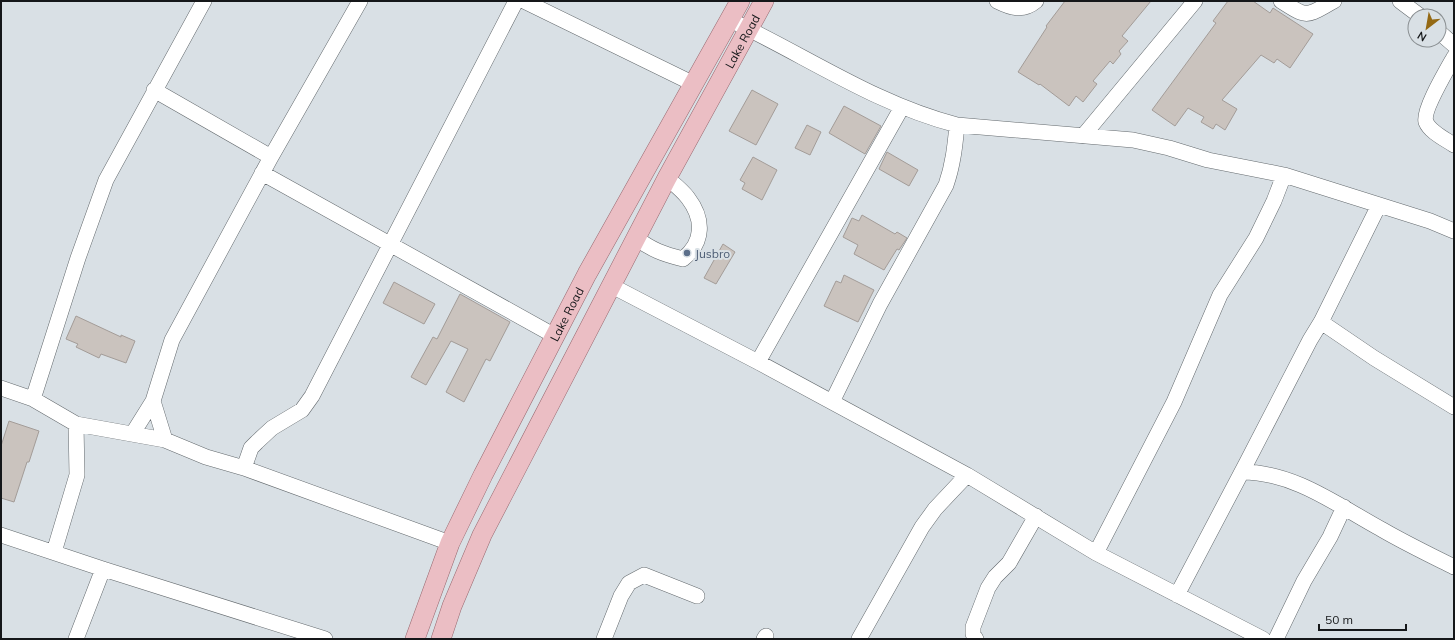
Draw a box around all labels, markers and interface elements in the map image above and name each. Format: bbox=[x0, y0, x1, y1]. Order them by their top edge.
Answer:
north arrow bbox=[1407, 8, 1447, 48]
street label: Lake Road bbox=[721, 12, 763, 71]
text: N bbox=[1415, 28, 1429, 45]
place label: Jusbro bbox=[695, 246, 730, 261]
marker: Jusbro bbox=[682, 248, 692, 258]
street label: Lake Road bbox=[546, 284, 586, 344]
scale bar bbox=[1319, 606, 1406, 632]
text: 50 m bbox=[1325, 612, 1353, 627]

